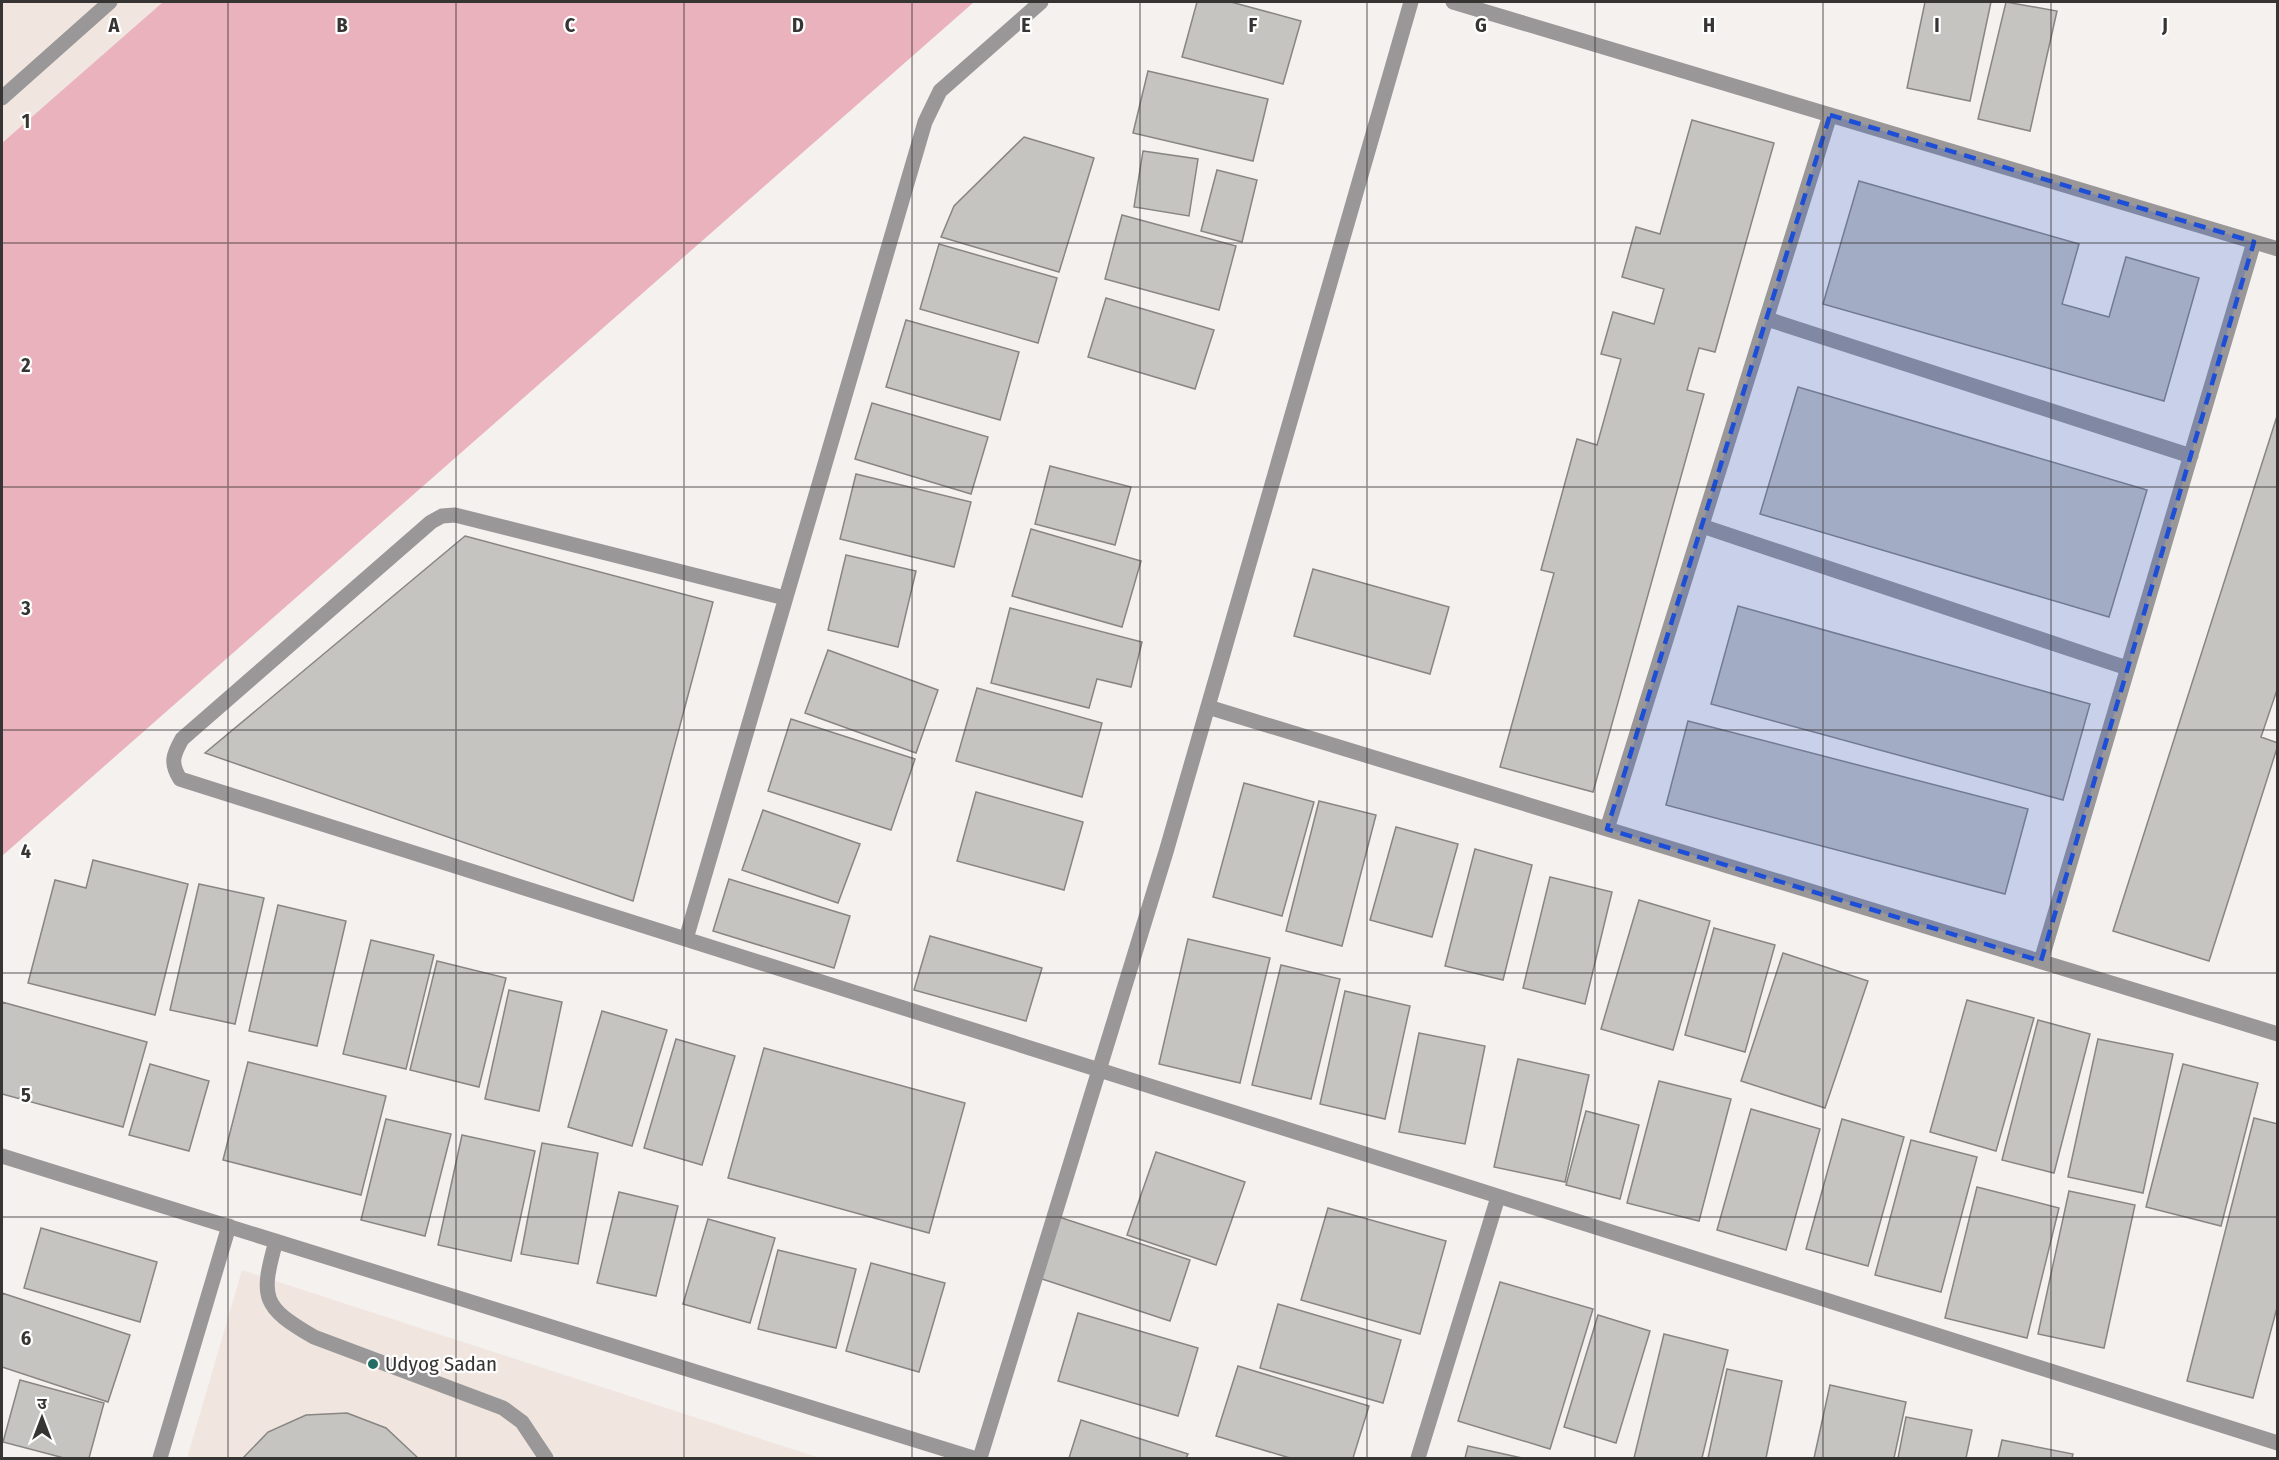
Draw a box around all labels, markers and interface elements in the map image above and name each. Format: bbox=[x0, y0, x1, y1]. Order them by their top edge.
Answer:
text: A bbox=[108, 13, 121, 37]
text: B bbox=[336, 13, 348, 37]
text: C bbox=[565, 13, 576, 37]
text: D bbox=[792, 13, 804, 37]
text: E bbox=[1021, 13, 1031, 37]
text: F bbox=[1249, 13, 1258, 37]
text: G bbox=[1475, 13, 1487, 37]
text: H bbox=[1703, 13, 1715, 37]
text: I bbox=[1934, 13, 1940, 37]
text: J bbox=[2161, 13, 2168, 37]
text: 1 bbox=[22, 109, 30, 133]
text: 2 bbox=[20, 353, 31, 377]
text: 3 bbox=[20, 596, 31, 620]
text: 4 bbox=[21, 839, 31, 863]
text: 5 bbox=[21, 1083, 31, 1107]
text: 6 bbox=[21, 1326, 31, 1350]
place label: Udyog Sadan bbox=[385, 1351, 497, 1377]
marker: Udyog Sadan bbox=[366, 1357, 380, 1371]
north arrow bbox=[12, 1388, 72, 1448]
text: उ bbox=[37, 1394, 47, 1413]

